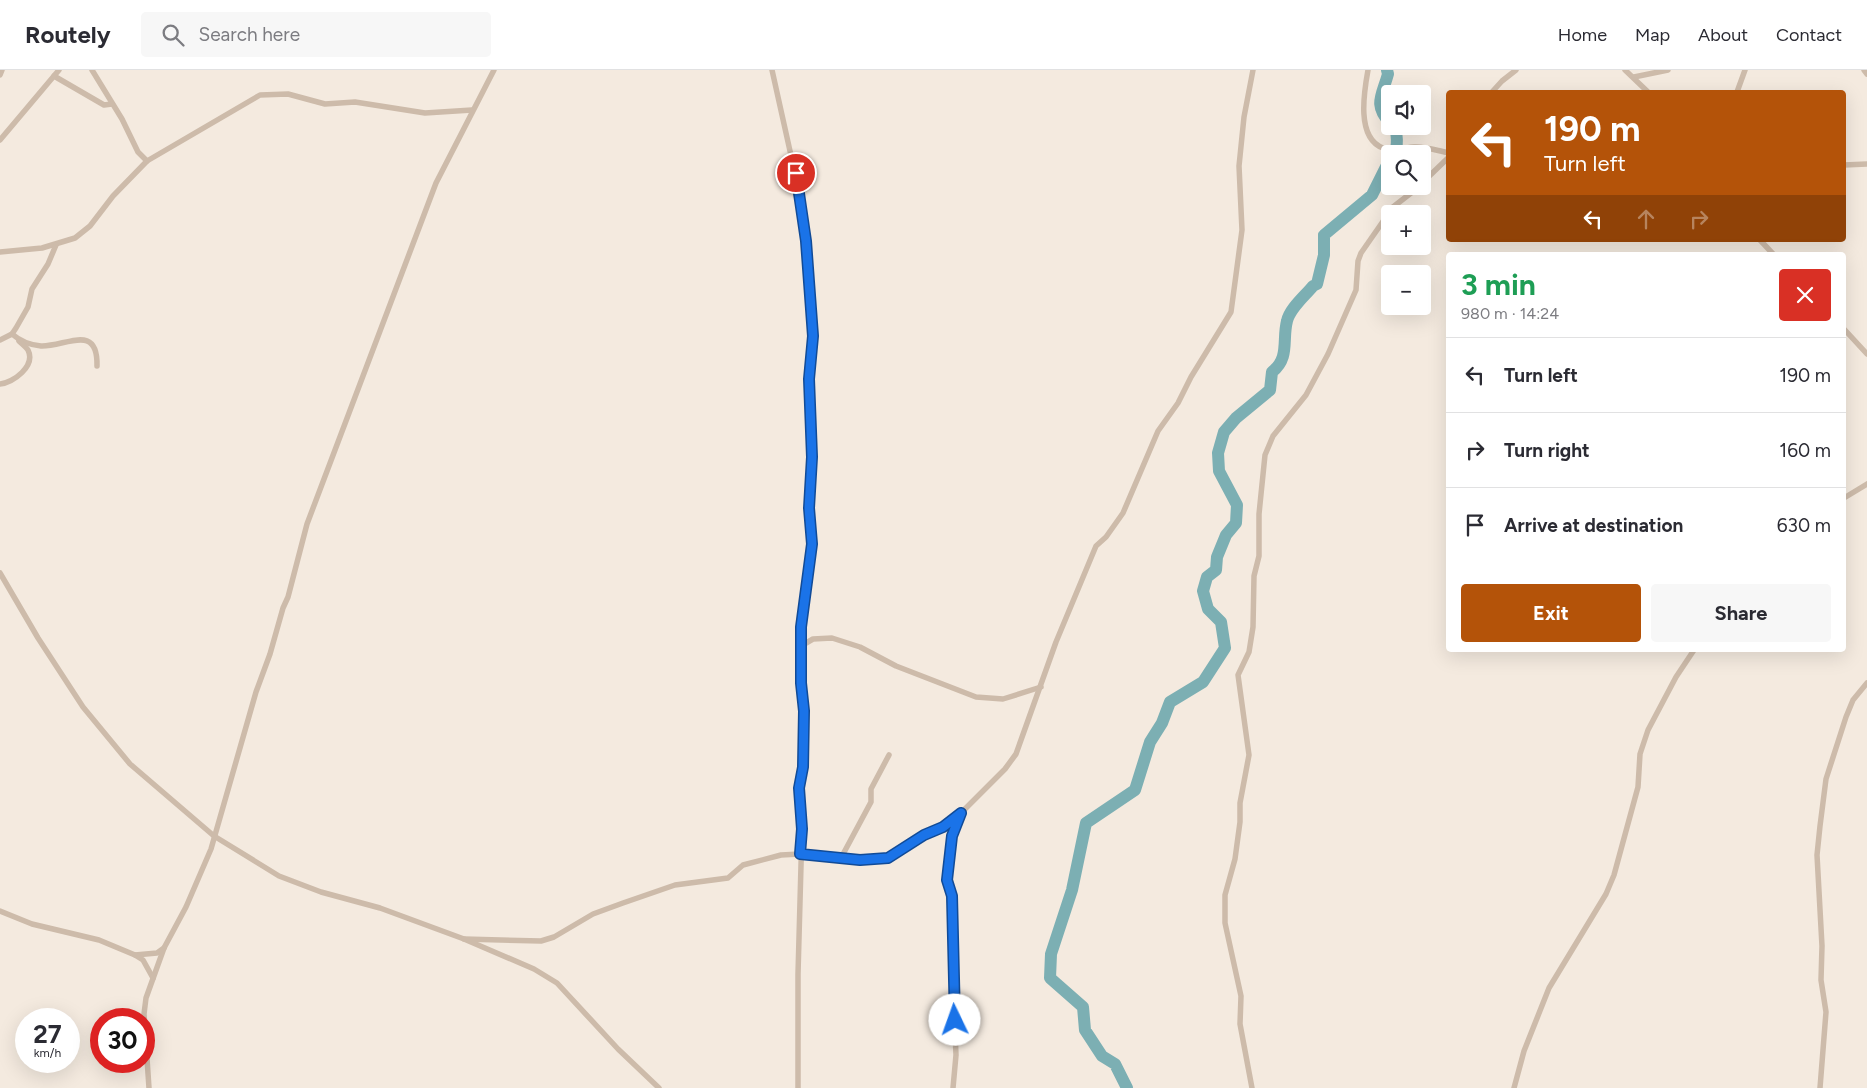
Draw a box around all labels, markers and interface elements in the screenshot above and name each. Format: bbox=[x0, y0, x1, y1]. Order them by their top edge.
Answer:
search box bbox=[141, 12, 491, 57]
text: Routely bbox=[25, 20, 111, 49]
icon: search bbox=[159, 21, 187, 49]
text: Search here bbox=[199, 23, 300, 46]
text: Home bbox=[1558, 24, 1607, 46]
text: Map bbox=[1635, 24, 1670, 46]
text: About bbox=[1698, 24, 1748, 46]
text: Contact bbox=[1776, 24, 1842, 46]
map controls bbox=[1381, 85, 1431, 315]
button: sound bbox=[1381, 85, 1431, 135]
text: 190 m bbox=[1544, 108, 1641, 150]
icon: left bbox=[1461, 110, 1526, 175]
button: search bbox=[1381, 145, 1431, 195]
text: Turn left bbox=[1544, 150, 1626, 177]
pin bbox=[775, 152, 817, 194]
icon: arrive bbox=[782, 159, 810, 187]
button: + bbox=[1381, 205, 1431, 255]
icon: left bbox=[1579, 205, 1607, 233]
icon: ahead bbox=[1632, 205, 1660, 233]
icon: right bbox=[1685, 205, 1713, 233]
button: − bbox=[1381, 265, 1431, 315]
text: 3 min bbox=[1461, 266, 1536, 303]
button: close bbox=[1779, 269, 1831, 321]
text: 980 m · 14:24 bbox=[1461, 304, 1559, 323]
icon: left bbox=[1461, 361, 1489, 389]
text: Turn left bbox=[1504, 364, 1578, 387]
text: 190 m bbox=[1779, 364, 1831, 387]
icon: right bbox=[1461, 436, 1489, 464]
text: Turn right bbox=[1504, 439, 1590, 462]
text: 160 m bbox=[1779, 439, 1831, 462]
icon: arrive bbox=[1461, 511, 1489, 539]
text: Arrive at destination bbox=[1504, 514, 1683, 537]
text: 630 m bbox=[1777, 514, 1831, 537]
button: Exit bbox=[1461, 584, 1641, 642]
button: Share bbox=[1651, 584, 1831, 642]
position arrow bbox=[928, 993, 980, 1045]
speed limit sign: 30 bbox=[90, 1008, 155, 1073]
text: 27 bbox=[33, 1019, 62, 1049]
text: km/h bbox=[34, 1046, 61, 1060]

